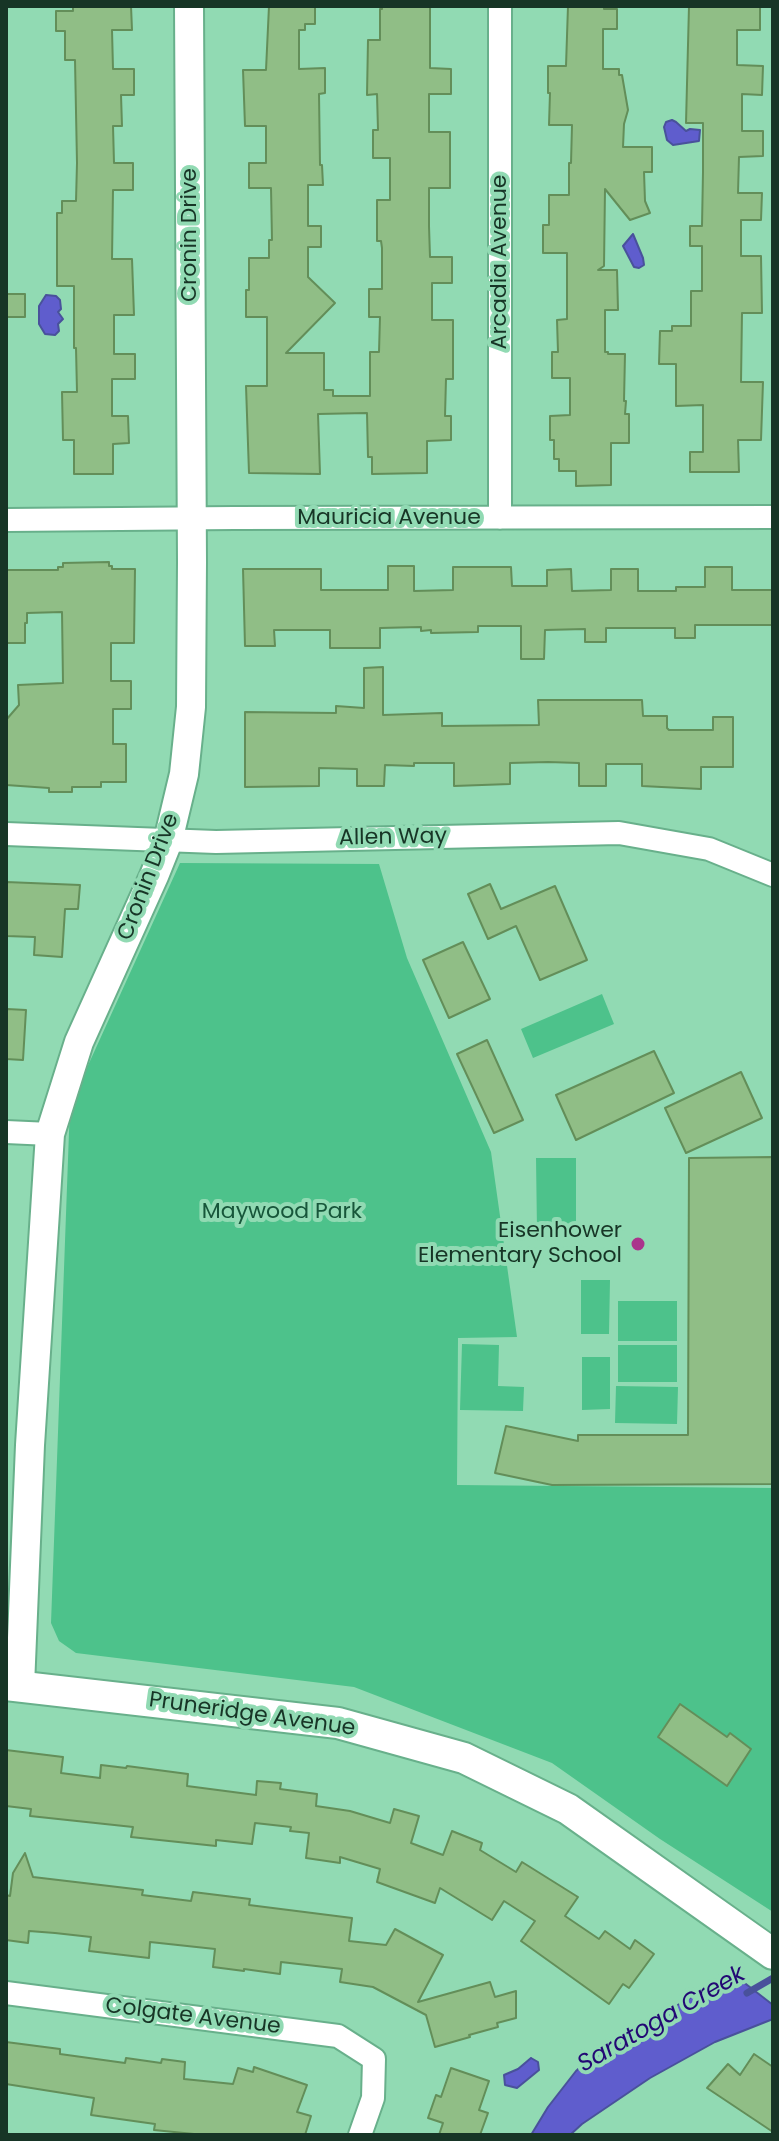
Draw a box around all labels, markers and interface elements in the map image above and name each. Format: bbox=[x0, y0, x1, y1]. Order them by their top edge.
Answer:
street label: Cronin Drive bbox=[177, 168, 203, 302]
street label: Arcadia Avenue bbox=[487, 175, 513, 349]
street label: Mauricia Avenue bbox=[297, 505, 481, 531]
street label: Cronin Drive bbox=[113, 810, 185, 944]
street label: Allen Way bbox=[339, 824, 447, 852]
park label: Maywood Park bbox=[202, 1199, 362, 1225]
place label: Eisenhower Elementary School bbox=[418, 1218, 622, 1270]
marker: Eisenhower Elementary School bbox=[629, 1235, 647, 1253]
street label: Pruneridge Avenue bbox=[147, 1687, 357, 1743]
water label: Saratoga Creek bbox=[573, 1960, 751, 2080]
street label: Colgate Avenue bbox=[104, 1993, 282, 2041]

